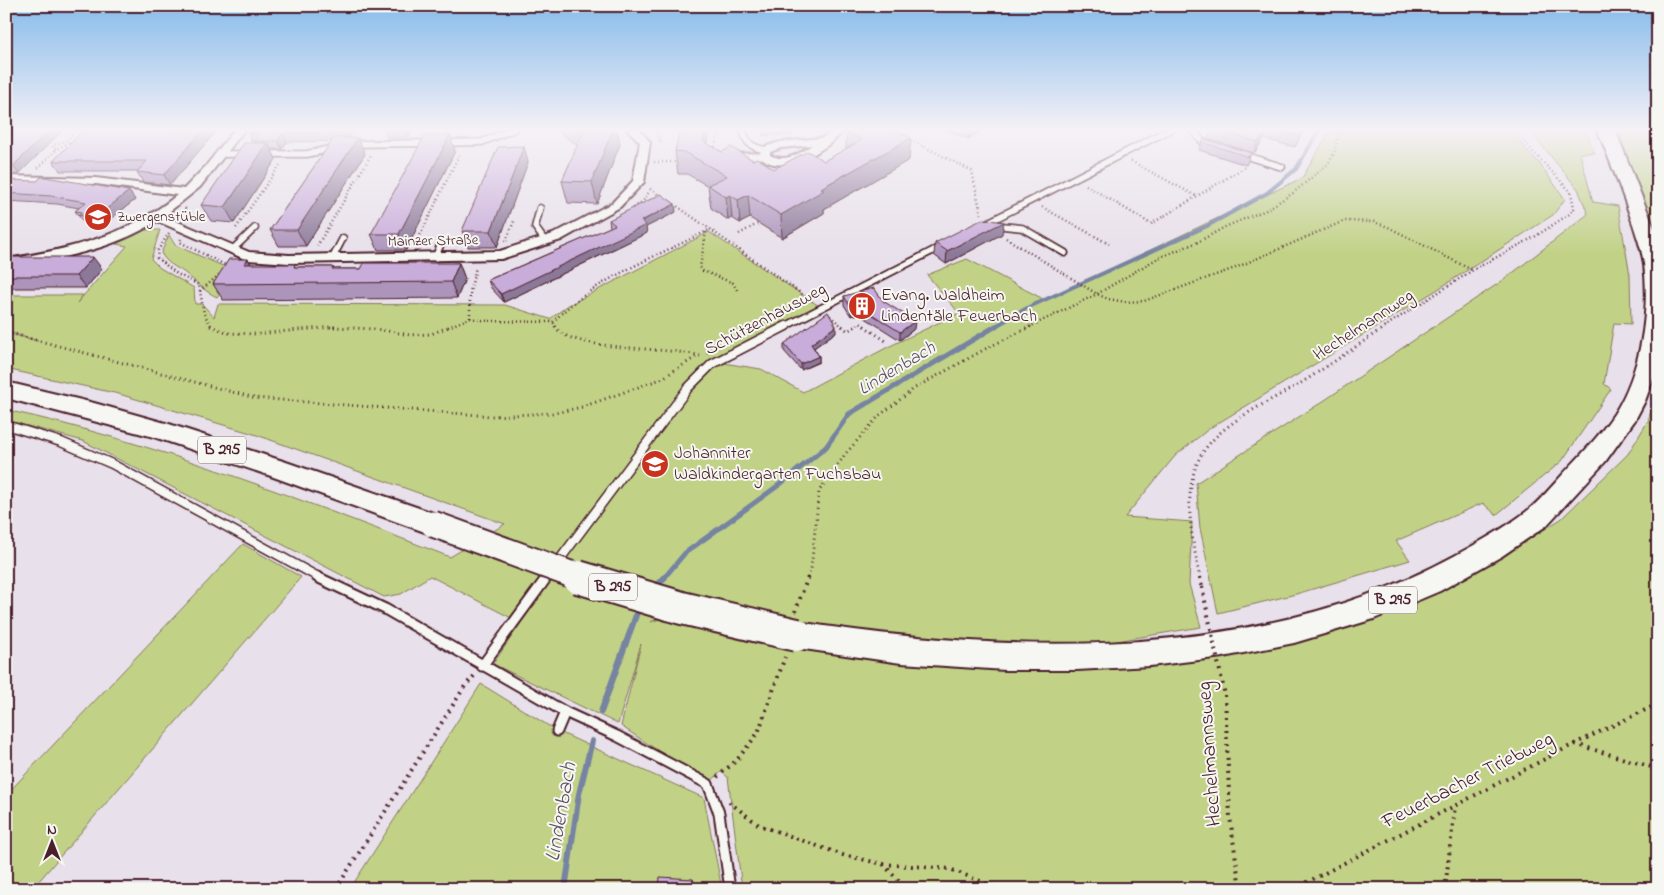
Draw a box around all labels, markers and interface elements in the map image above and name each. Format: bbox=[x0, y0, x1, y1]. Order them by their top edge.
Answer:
school or university icon: Zwergenstüble bbox=[83, 202, 113, 232]
place label: Zwergenstüble bbox=[117, 206, 206, 229]
street label: Mainzer Straße bbox=[387, 229, 479, 253]
street label: Schützenhausweg bbox=[701, 277, 832, 364]
place label: Evang. Waldheim Lindentäle Feuerbach bbox=[881, 283, 1037, 330]
street label: Hechelmannweg bbox=[1308, 284, 1420, 369]
building icon: Evang. Waldheim Lindentäle Feuerbach bbox=[847, 291, 877, 321]
water label: Lindenbach bbox=[853, 335, 942, 403]
road number: B 295 bbox=[198, 436, 246, 464]
place label: Johanniter Waldkindergarten Fuchsbau bbox=[674, 441, 881, 489]
school or university icon: Johanniter Waldkindergarten Fuchsbau bbox=[640, 449, 670, 479]
road number: B 295 bbox=[589, 574, 637, 600]
road number: B 295 bbox=[1369, 586, 1417, 614]
street label: Hechelmannsweg bbox=[1190, 680, 1232, 828]
street label: Feuerbacher Triebweg bbox=[1376, 725, 1560, 840]
water label: Lindenbach bbox=[538, 760, 587, 864]
north arrow bbox=[28, 818, 78, 868]
text: N bbox=[47, 820, 57, 841]

